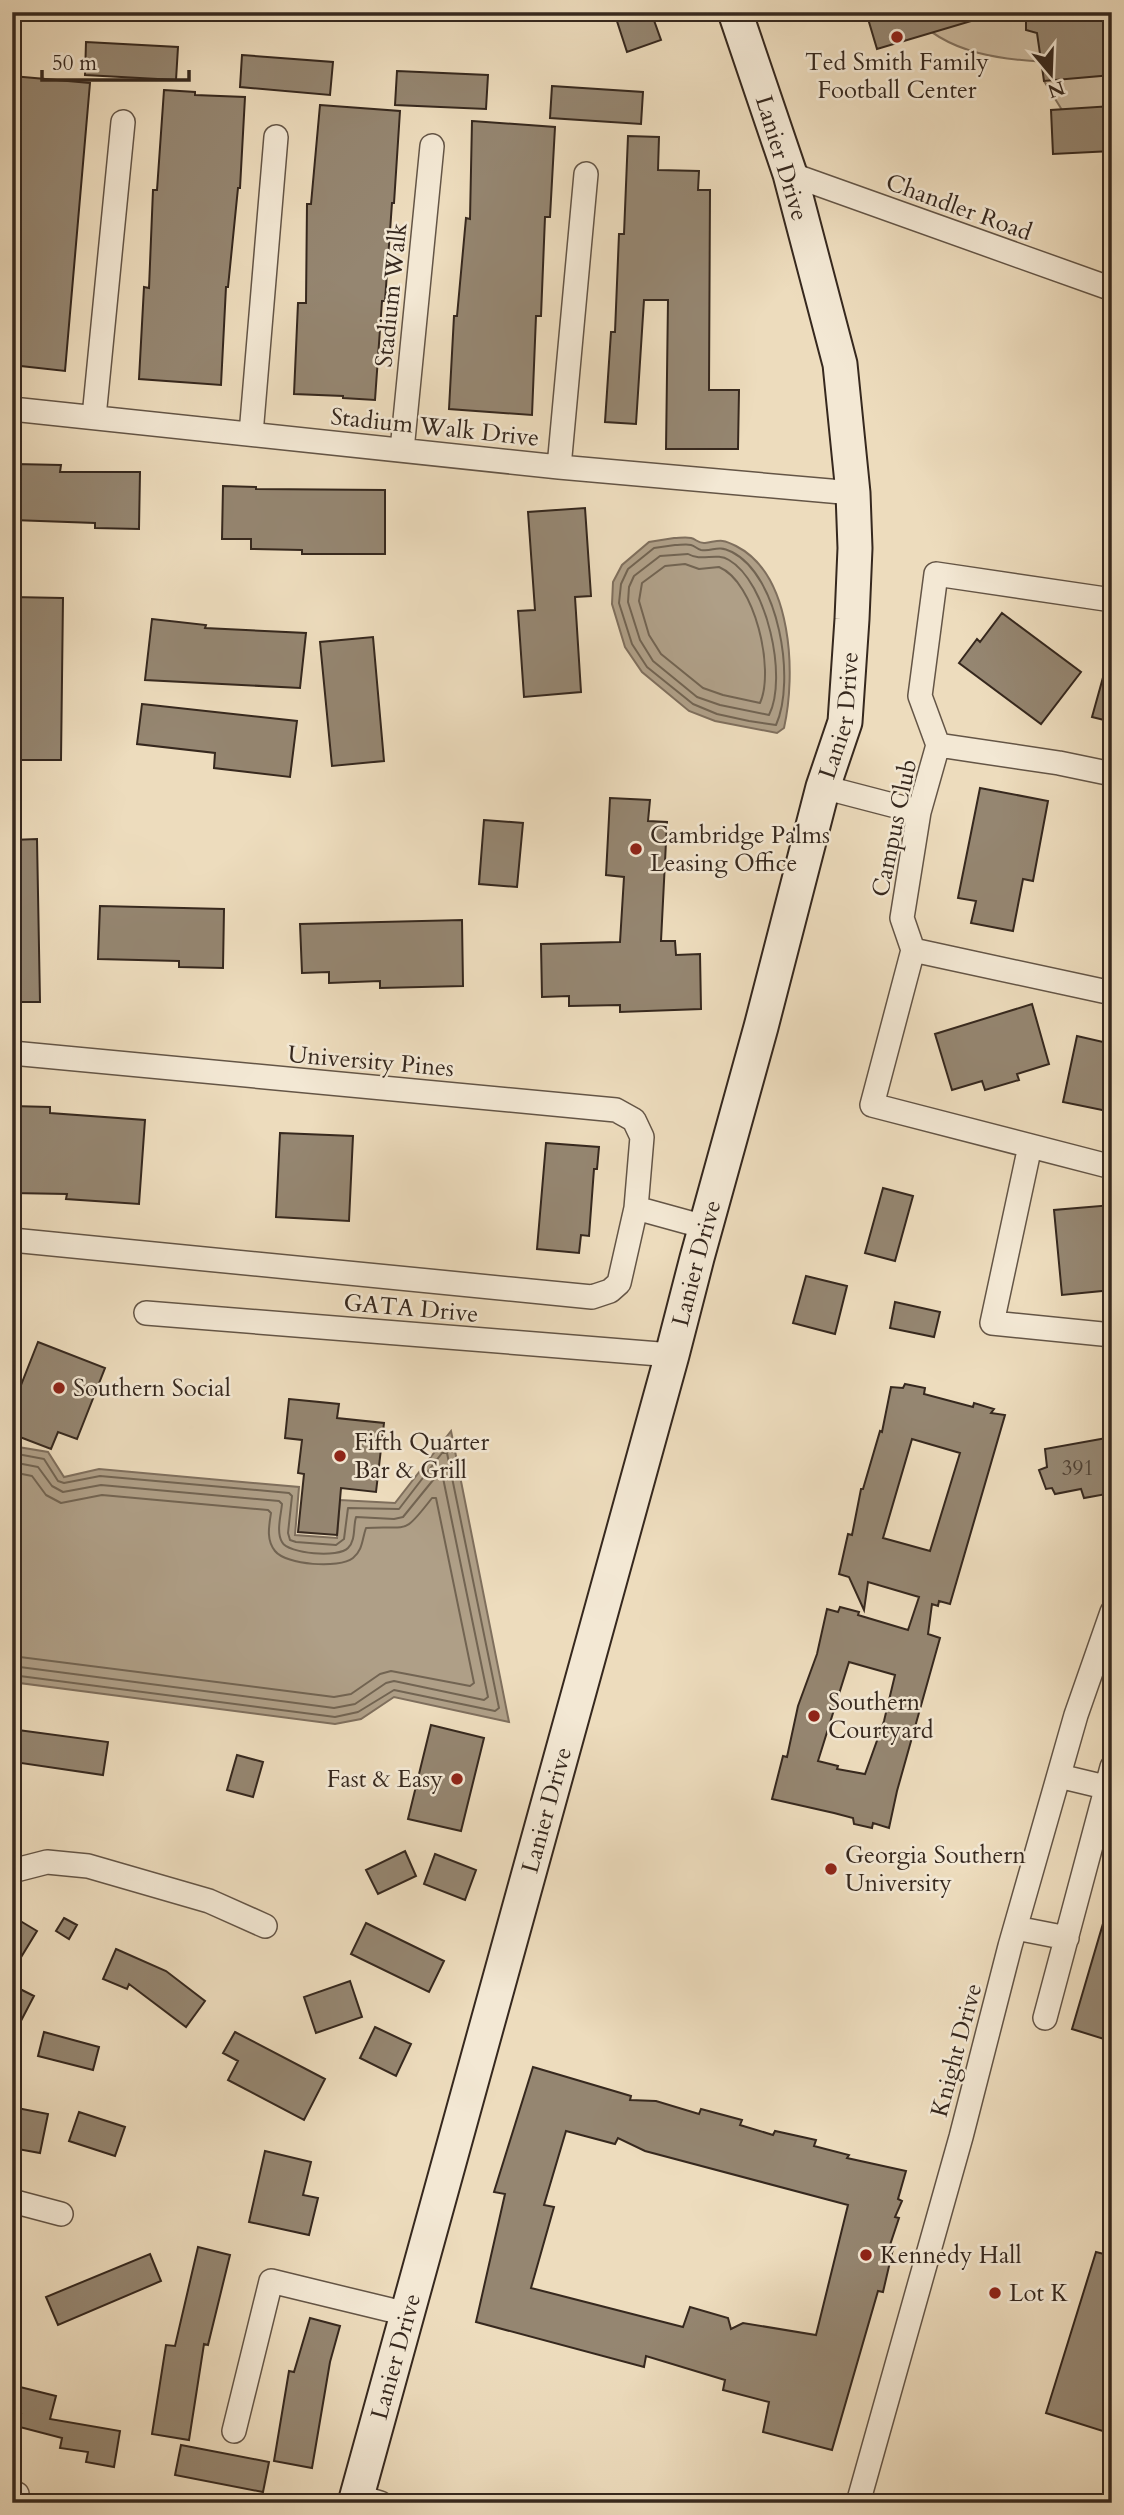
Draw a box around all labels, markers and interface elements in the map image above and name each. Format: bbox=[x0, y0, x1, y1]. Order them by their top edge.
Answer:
marker: Ted Smith Family Football Center bbox=[889, 29, 905, 45]
scale bar bbox=[42, 38, 189, 82]
north arrow bbox=[1016, 38, 1086, 108]
place label: Ted Smith Family Football Center bbox=[805, 46, 989, 107]
text: 50 m bbox=[52, 49, 97, 78]
text: N bbox=[1044, 74, 1068, 104]
street label: Lanier Drive bbox=[747, 91, 816, 225]
street label: Chandler Road bbox=[881, 166, 1037, 249]
street label: Stadium Walk bbox=[367, 221, 416, 369]
street label: Stadium Walk Drive bbox=[329, 400, 541, 455]
street label: Lanier Drive bbox=[811, 651, 867, 783]
street label: Campus Club bbox=[864, 756, 925, 900]
place label: Cambridge Palms Leasing Office bbox=[650, 819, 830, 880]
marker: Cambridge Palms Leasing Office bbox=[628, 841, 644, 857]
street label: University Pines bbox=[286, 1038, 455, 1085]
street label: Lanier Drive bbox=[664, 1196, 729, 1330]
street label: GATA Drive bbox=[342, 1286, 480, 1331]
place label: Southern Social bbox=[73, 1372, 231, 1405]
marker: Southern Social bbox=[51, 1380, 67, 1396]
place label: Fifth Quarter Bar & Grill bbox=[354, 1426, 489, 1487]
marker: Fifth Quarter Bar & Grill bbox=[332, 1448, 348, 1464]
house number: 391 bbox=[1062, 1454, 1094, 1483]
place label: Southern Courtyard bbox=[828, 1686, 934, 1747]
marker: Southern Courtyard bbox=[806, 1708, 822, 1724]
street label: Lanier Drive bbox=[514, 1743, 580, 1877]
place label: Fast & Easy bbox=[327, 1763, 443, 1796]
marker: Fast & Easy bbox=[449, 1771, 465, 1787]
place label: Georgia Southern University bbox=[845, 1839, 1026, 1900]
marker: Georgia Southern University bbox=[823, 1861, 839, 1877]
street label: Knight Drive bbox=[923, 1980, 990, 2121]
place label: Kennedy Hall bbox=[880, 2239, 1021, 2272]
marker: Kennedy Hall bbox=[858, 2247, 874, 2263]
place label: Lot K bbox=[1009, 2277, 1069, 2310]
marker: Lot K bbox=[987, 2285, 1003, 2301]
street label: Lanier Drive bbox=[363, 2290, 429, 2423]

